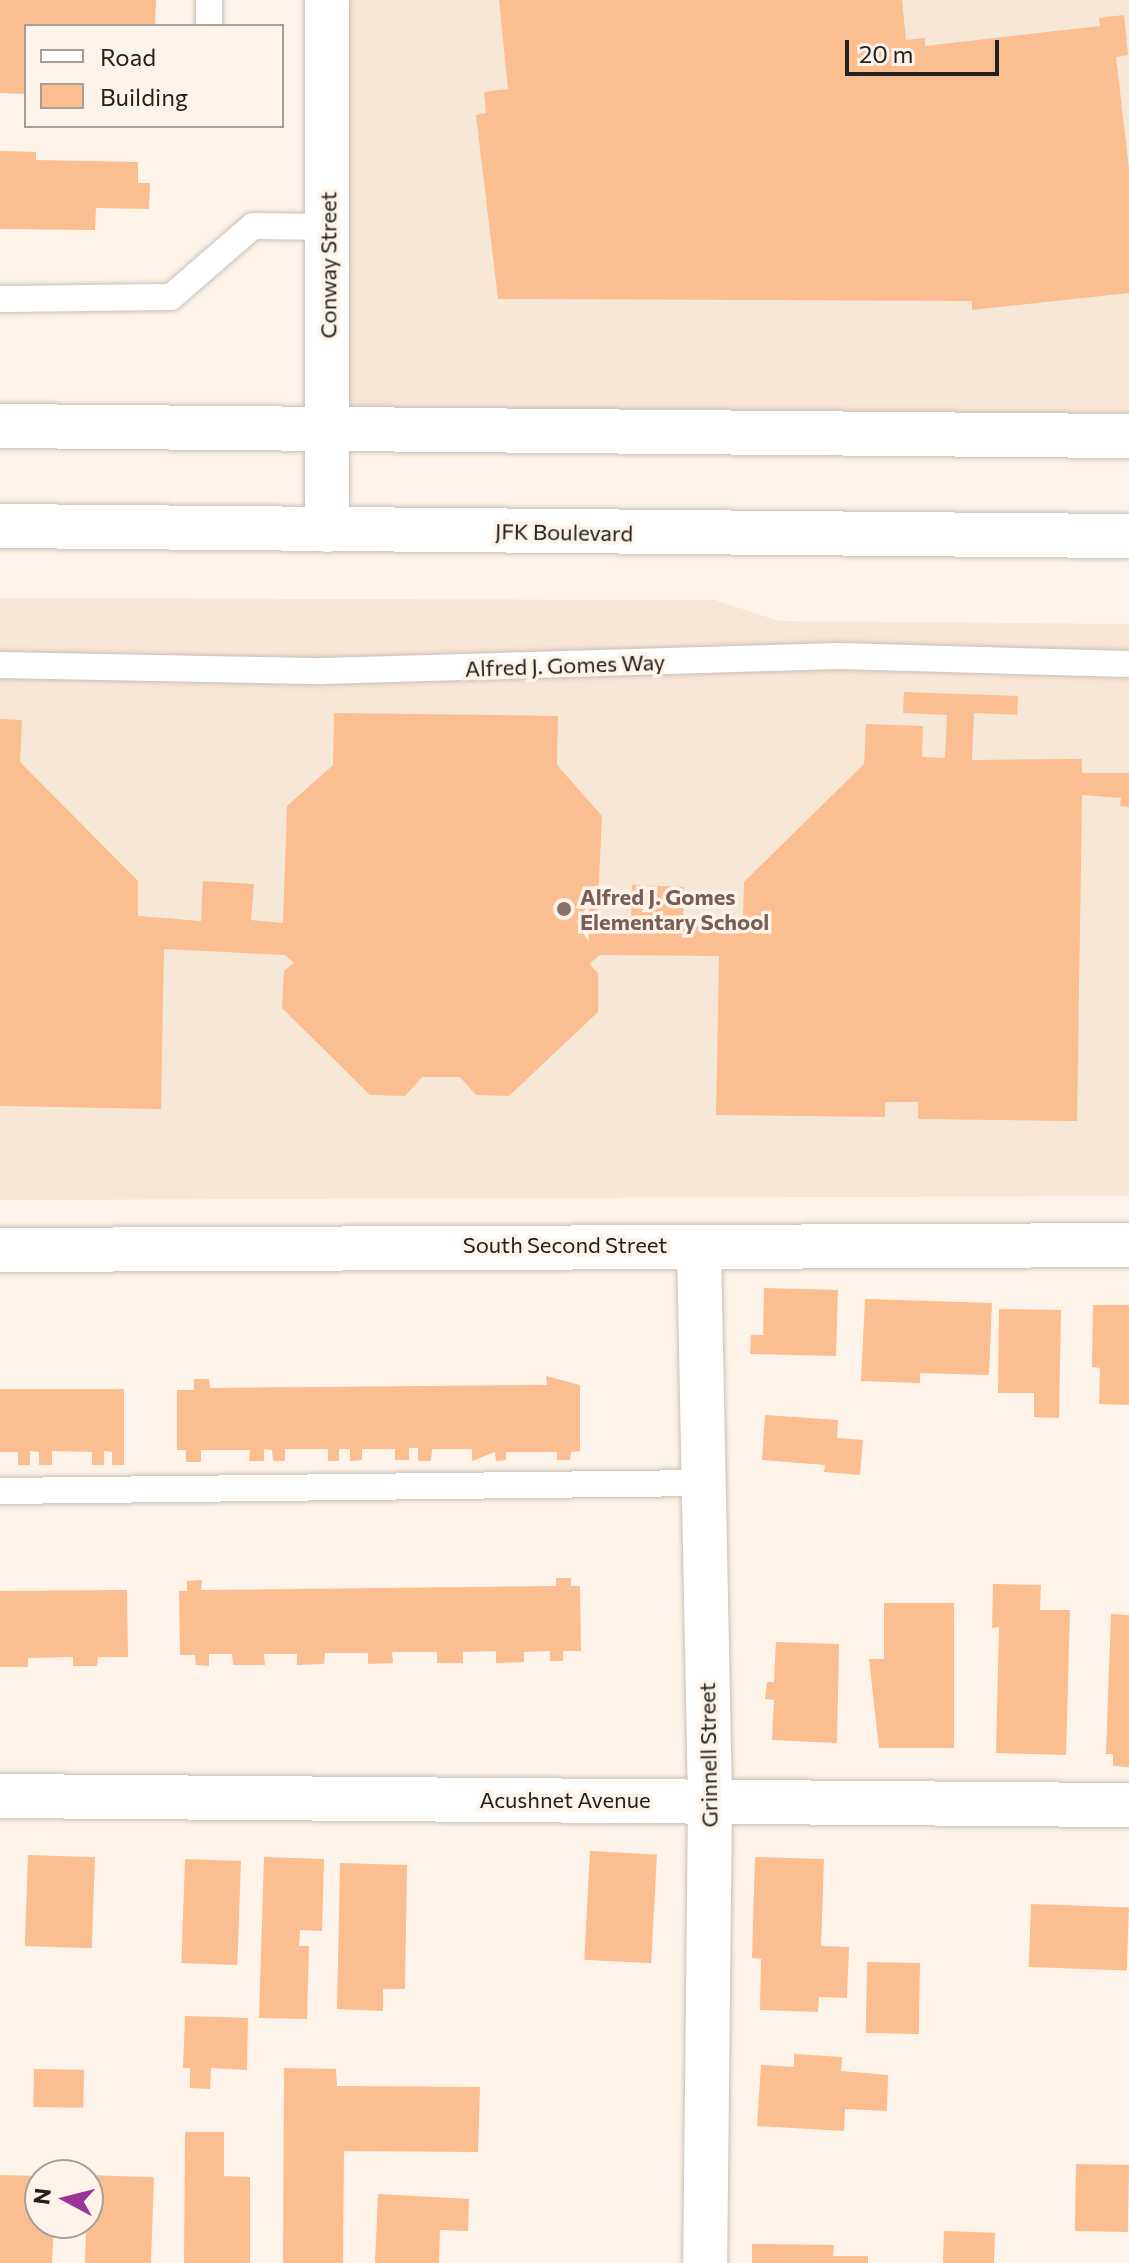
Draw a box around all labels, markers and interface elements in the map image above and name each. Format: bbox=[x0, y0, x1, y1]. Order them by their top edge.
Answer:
legend bbox=[24, 24, 284, 128]
scale bar bbox=[849, 24, 1003, 74]
text: 20 m bbox=[859, 39, 913, 68]
text: Road bbox=[100, 42, 156, 71]
text: Building bbox=[100, 82, 188, 111]
street label: Conway Street bbox=[315, 192, 341, 338]
street label: JFK Boulevard bbox=[495, 518, 633, 546]
street label: Alfred J. Gomes Way bbox=[464, 648, 666, 682]
place label: Alfred J. Gomes Elementary School bbox=[580, 883, 769, 934]
marker: Alfred J. Gomes Elementary School bbox=[555, 900, 573, 918]
street label: South Second Street bbox=[463, 1232, 667, 1258]
street label: Grinnell Street bbox=[694, 1682, 722, 1828]
street label: Acushnet Avenue bbox=[479, 1787, 651, 1813]
north arrow bbox=[24, 2159, 104, 2239]
text: N bbox=[27, 2186, 56, 2206]

